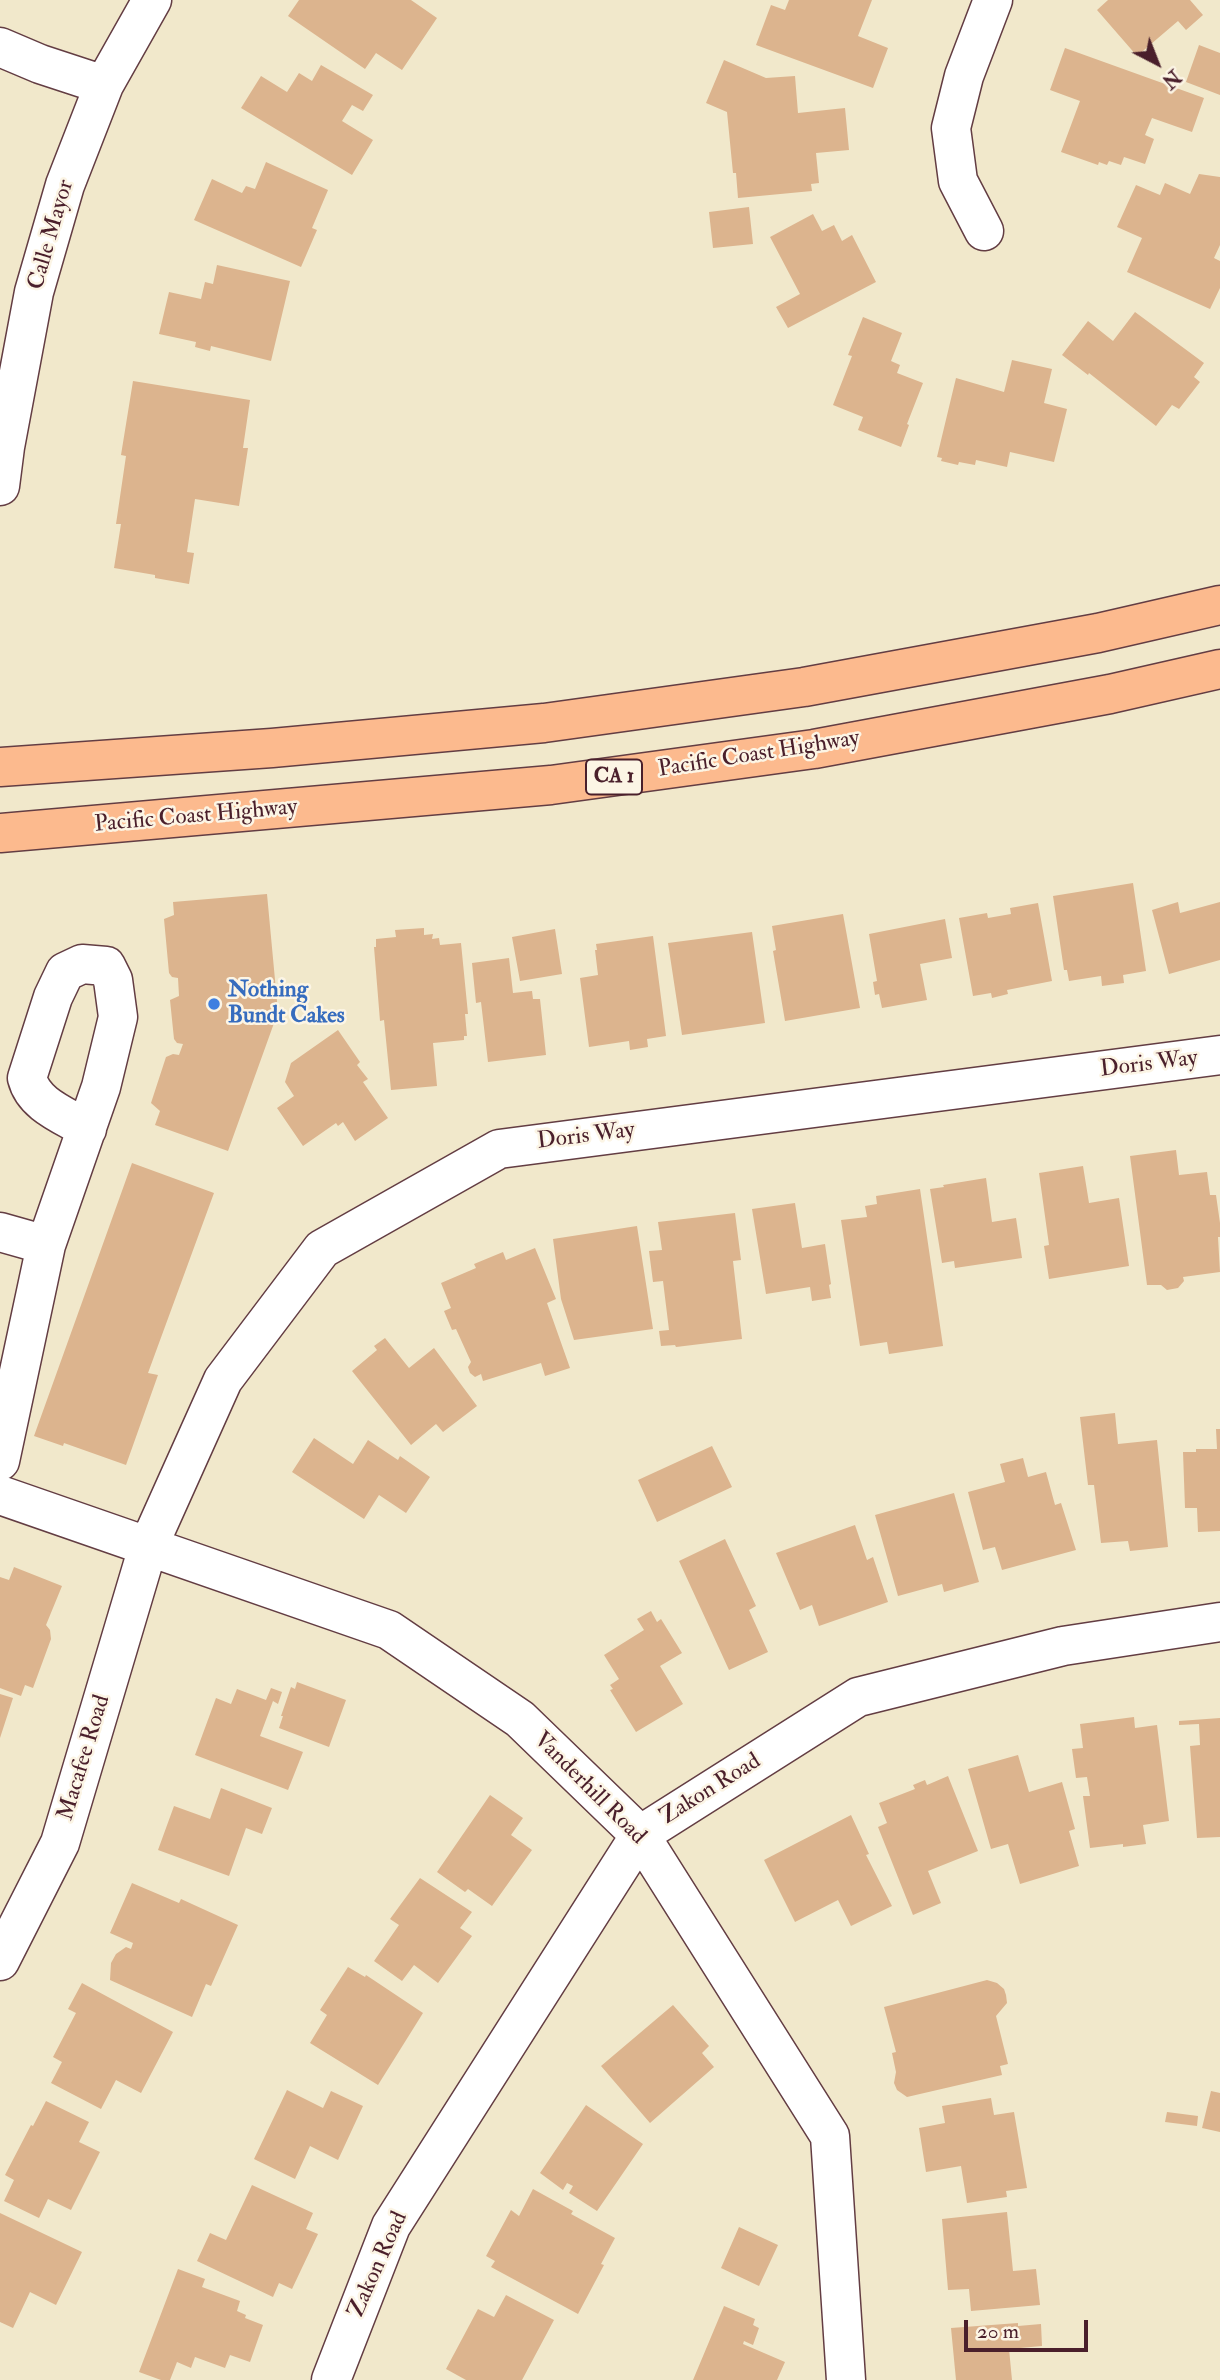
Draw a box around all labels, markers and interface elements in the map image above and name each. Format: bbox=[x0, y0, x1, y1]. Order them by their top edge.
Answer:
north arrow bbox=[1122, 28, 1192, 98]
text: N bbox=[1157, 64, 1185, 93]
street label: Calle Mayor bbox=[23, 177, 81, 293]
street label: Pacific Coast Highway bbox=[656, 725, 862, 785]
road number: CA 1 bbox=[586, 760, 642, 794]
street label: Pacific Coast Highway bbox=[93, 794, 299, 840]
place label: Nothing Bundt Cakes bbox=[228, 977, 345, 1031]
marker: Nothing Bundt Cakes bbox=[206, 996, 222, 1012]
street label: Doris Way bbox=[1099, 1045, 1199, 1085]
street label: Doris Way bbox=[536, 1117, 636, 1157]
street label: Macafee Road bbox=[53, 1692, 117, 1824]
street label: Vanderhill Road bbox=[527, 1727, 651, 1851]
street label: Zakon Road bbox=[656, 1748, 766, 1832]
street label: Zakon Road bbox=[343, 2208, 415, 2322]
scale bar bbox=[968, 2306, 1092, 2350]
text: 20 m bbox=[977, 2318, 1019, 2345]

